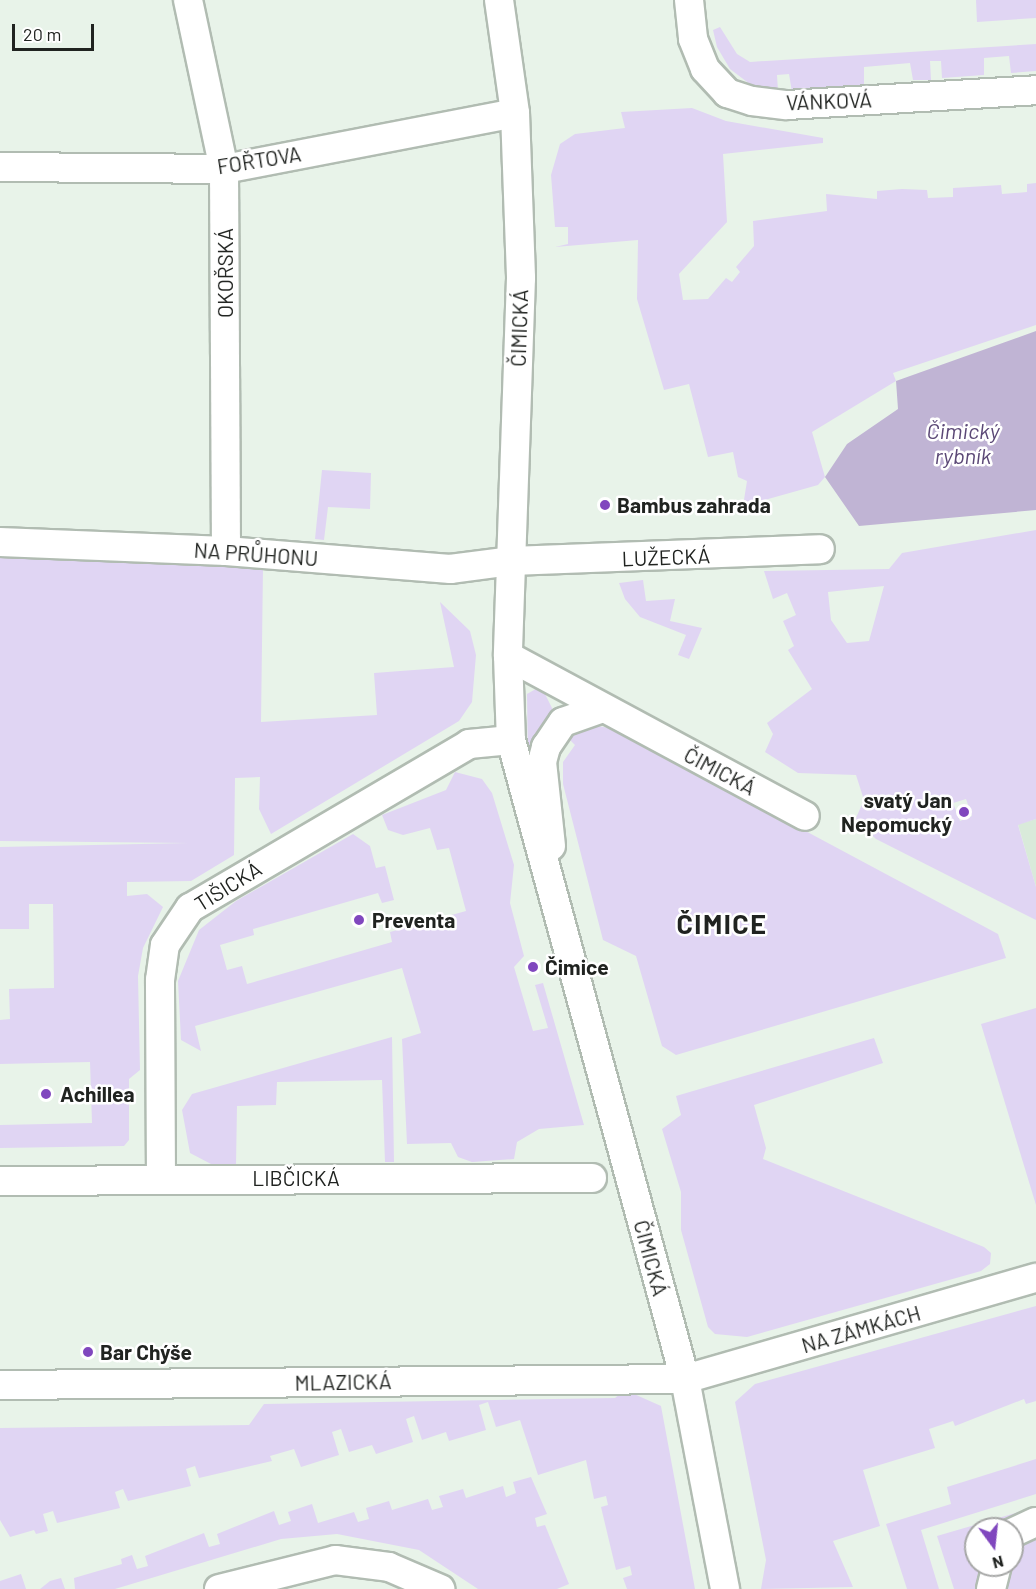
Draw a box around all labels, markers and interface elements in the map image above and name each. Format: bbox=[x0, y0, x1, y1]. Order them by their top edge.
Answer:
scale bar bbox=[15, 12, 98, 50]
text: 20 m bbox=[23, 23, 61, 45]
street label: VÁNKOVÁ bbox=[786, 87, 872, 115]
street label: FOŘTOVA bbox=[215, 141, 303, 179]
street label: OKOŘSKÁ bbox=[212, 228, 238, 318]
street label: ČIMICKÁ bbox=[505, 289, 533, 367]
water label: Čimický rybník bbox=[926, 417, 1000, 469]
place label: Bambus zahrada bbox=[617, 492, 771, 518]
marker: Bambus zahrada bbox=[598, 498, 612, 512]
street label: NA PRŮHONU bbox=[193, 537, 319, 571]
street label: LUŽECKÁ bbox=[621, 543, 711, 571]
street label: ČIMICKÁ bbox=[680, 742, 760, 800]
place label: svatý Jan Nepomucký bbox=[841, 787, 952, 837]
marker: svatý Jan Nepomucký bbox=[957, 805, 971, 819]
street label: TIŠICKÁ bbox=[190, 856, 266, 916]
place label: Preventa bbox=[372, 907, 455, 933]
district label: ČIMICE bbox=[676, 908, 768, 940]
marker: Preventa bbox=[350, 911, 368, 929]
place label: Čimice bbox=[545, 954, 609, 980]
marker: Čimice bbox=[526, 960, 540, 974]
place label: Achillea bbox=[60, 1081, 135, 1107]
marker: Achillea bbox=[37, 1085, 55, 1103]
street label: LIBČICKÁ bbox=[252, 1165, 340, 1191]
street label: ČIMICKÁ bbox=[629, 1217, 673, 1299]
street label: NA ZÁMKÁCH bbox=[799, 1300, 923, 1358]
place label: Bar Chýše bbox=[100, 1339, 192, 1365]
marker: Bar Chýše bbox=[81, 1345, 95, 1359]
street label: MLAZICKÁ bbox=[294, 1369, 392, 1395]
north arrow bbox=[964, 1517, 1024, 1577]
text: N bbox=[991, 1552, 1006, 1573]

